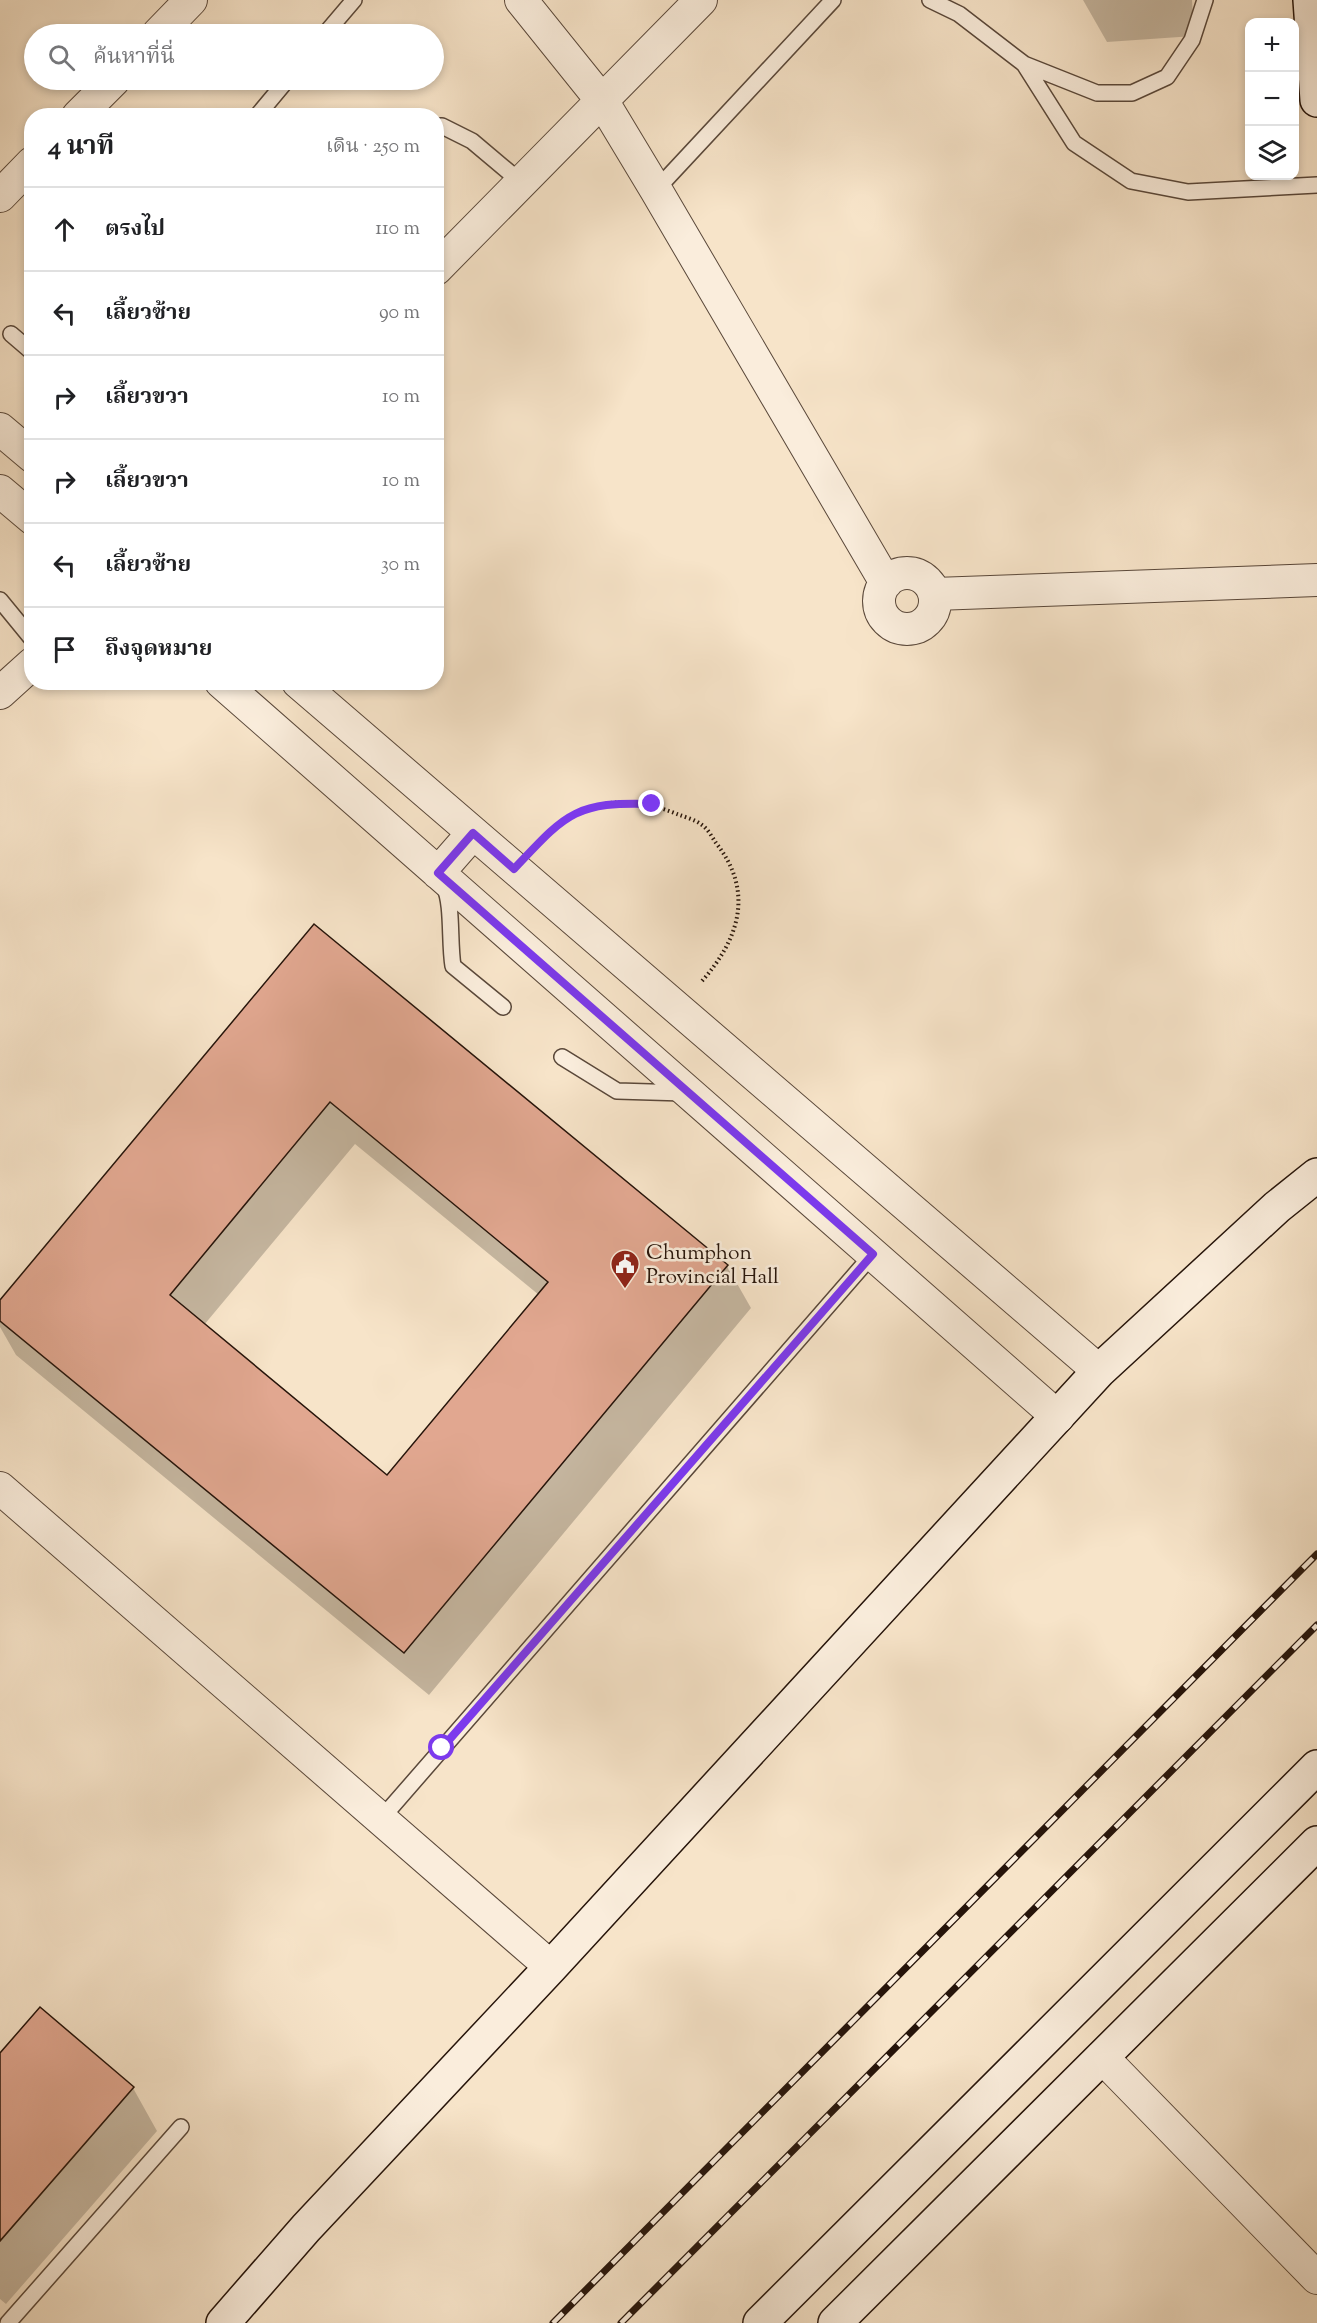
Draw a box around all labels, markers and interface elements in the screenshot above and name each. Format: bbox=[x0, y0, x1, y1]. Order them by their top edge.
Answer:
map controls bbox=[1245, 18, 1299, 180]
button: + bbox=[1245, 18, 1299, 72]
search box bbox=[24, 24, 444, 90]
icon: search bbox=[45, 41, 78, 74]
text: ค้นหาที่นี่ bbox=[93, 42, 175, 74]
button: − bbox=[1245, 72, 1299, 126]
button: layers bbox=[1245, 126, 1299, 180]
text: 4 นาที bbox=[48, 129, 114, 166]
text: เดิน · 250 m bbox=[326, 133, 420, 162]
icon: ahead bbox=[48, 213, 81, 246]
text: ตรงไป bbox=[105, 214, 165, 246]
text: 110 m bbox=[375, 215, 420, 244]
icon: left bbox=[48, 297, 81, 330]
text: เลี้ยวซ้าย bbox=[105, 298, 191, 330]
text: 90 m bbox=[379, 299, 420, 328]
icon: right bbox=[48, 381, 81, 414]
text: เลี้ยวขวา bbox=[105, 382, 189, 414]
text: 10 m bbox=[382, 383, 420, 412]
icon: right bbox=[48, 465, 81, 498]
text: เลี้ยวขวา bbox=[105, 466, 189, 498]
text: 10 m bbox=[382, 467, 420, 496]
icon: left bbox=[48, 549, 81, 582]
text: เลี้ยวซ้าย bbox=[105, 550, 191, 582]
text: 30 m bbox=[381, 551, 420, 580]
icon: arrive bbox=[48, 633, 81, 666]
text: ถึงจุดหมาย bbox=[105, 634, 212, 666]
route end bbox=[638, 790, 664, 816]
place label: Chumphon Provincial Hall bbox=[646, 1239, 779, 1293]
public building icon: Chumphon Provincial Hall bbox=[609, 1248, 641, 1290]
route start bbox=[428, 1734, 454, 1760]

